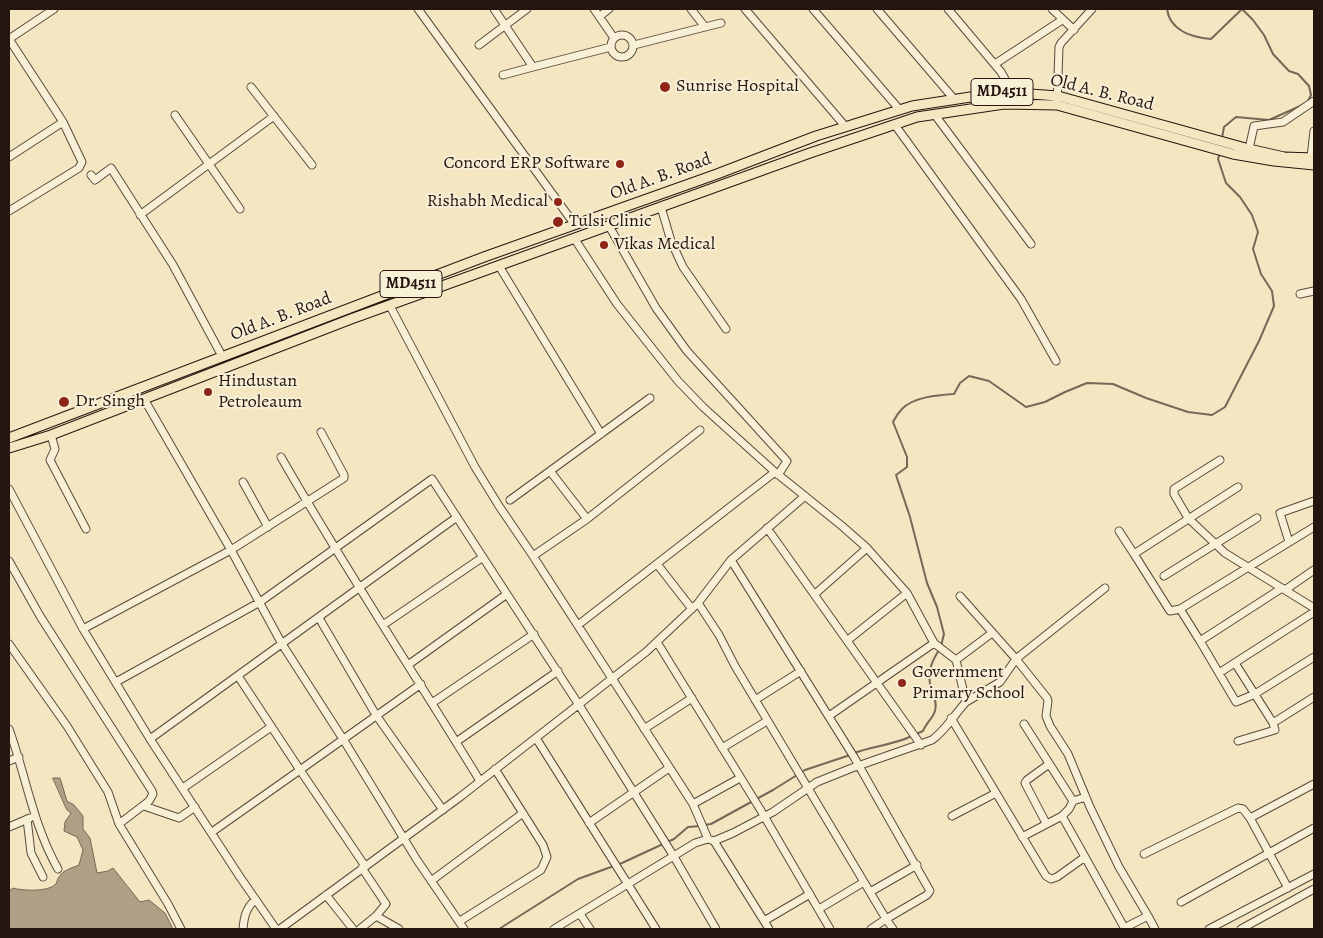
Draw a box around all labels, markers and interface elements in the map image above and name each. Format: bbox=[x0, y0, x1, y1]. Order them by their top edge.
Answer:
street label: Old A. B. Road bbox=[1048, 70, 1156, 116]
place label: Sunrise Hospital bbox=[676, 76, 799, 98]
road number: MD4511 bbox=[971, 78, 1033, 105]
marker: Sunrise Hospital bbox=[658, 80, 672, 94]
street label: Old A. B. Road bbox=[607, 149, 715, 205]
place label: Concord ERP Software bbox=[443, 153, 610, 175]
marker: Concord ERP Software bbox=[614, 158, 626, 170]
place label: Rishabh Medical bbox=[427, 191, 548, 213]
marker: Rishabh Medical bbox=[552, 196, 564, 208]
place label: Tulsi Clinic bbox=[569, 211, 652, 233]
marker: Tulsi Clinic bbox=[551, 215, 565, 229]
place label: Vikas Medical bbox=[614, 234, 715, 256]
marker: Vikas Medical bbox=[598, 239, 610, 251]
road number: MD4511 bbox=[380, 270, 442, 298]
street label: Old A. B. Road bbox=[228, 288, 334, 346]
place label: Hindustan Petroleaum bbox=[218, 371, 302, 414]
marker: Hindustan Petroleaum bbox=[202, 386, 214, 398]
place label: Dr. Singh bbox=[75, 391, 145, 413]
marker: Dr. Singh bbox=[57, 395, 71, 409]
place label: Government Primary School bbox=[912, 662, 1025, 704]
marker: Government Primary School bbox=[896, 677, 908, 689]

